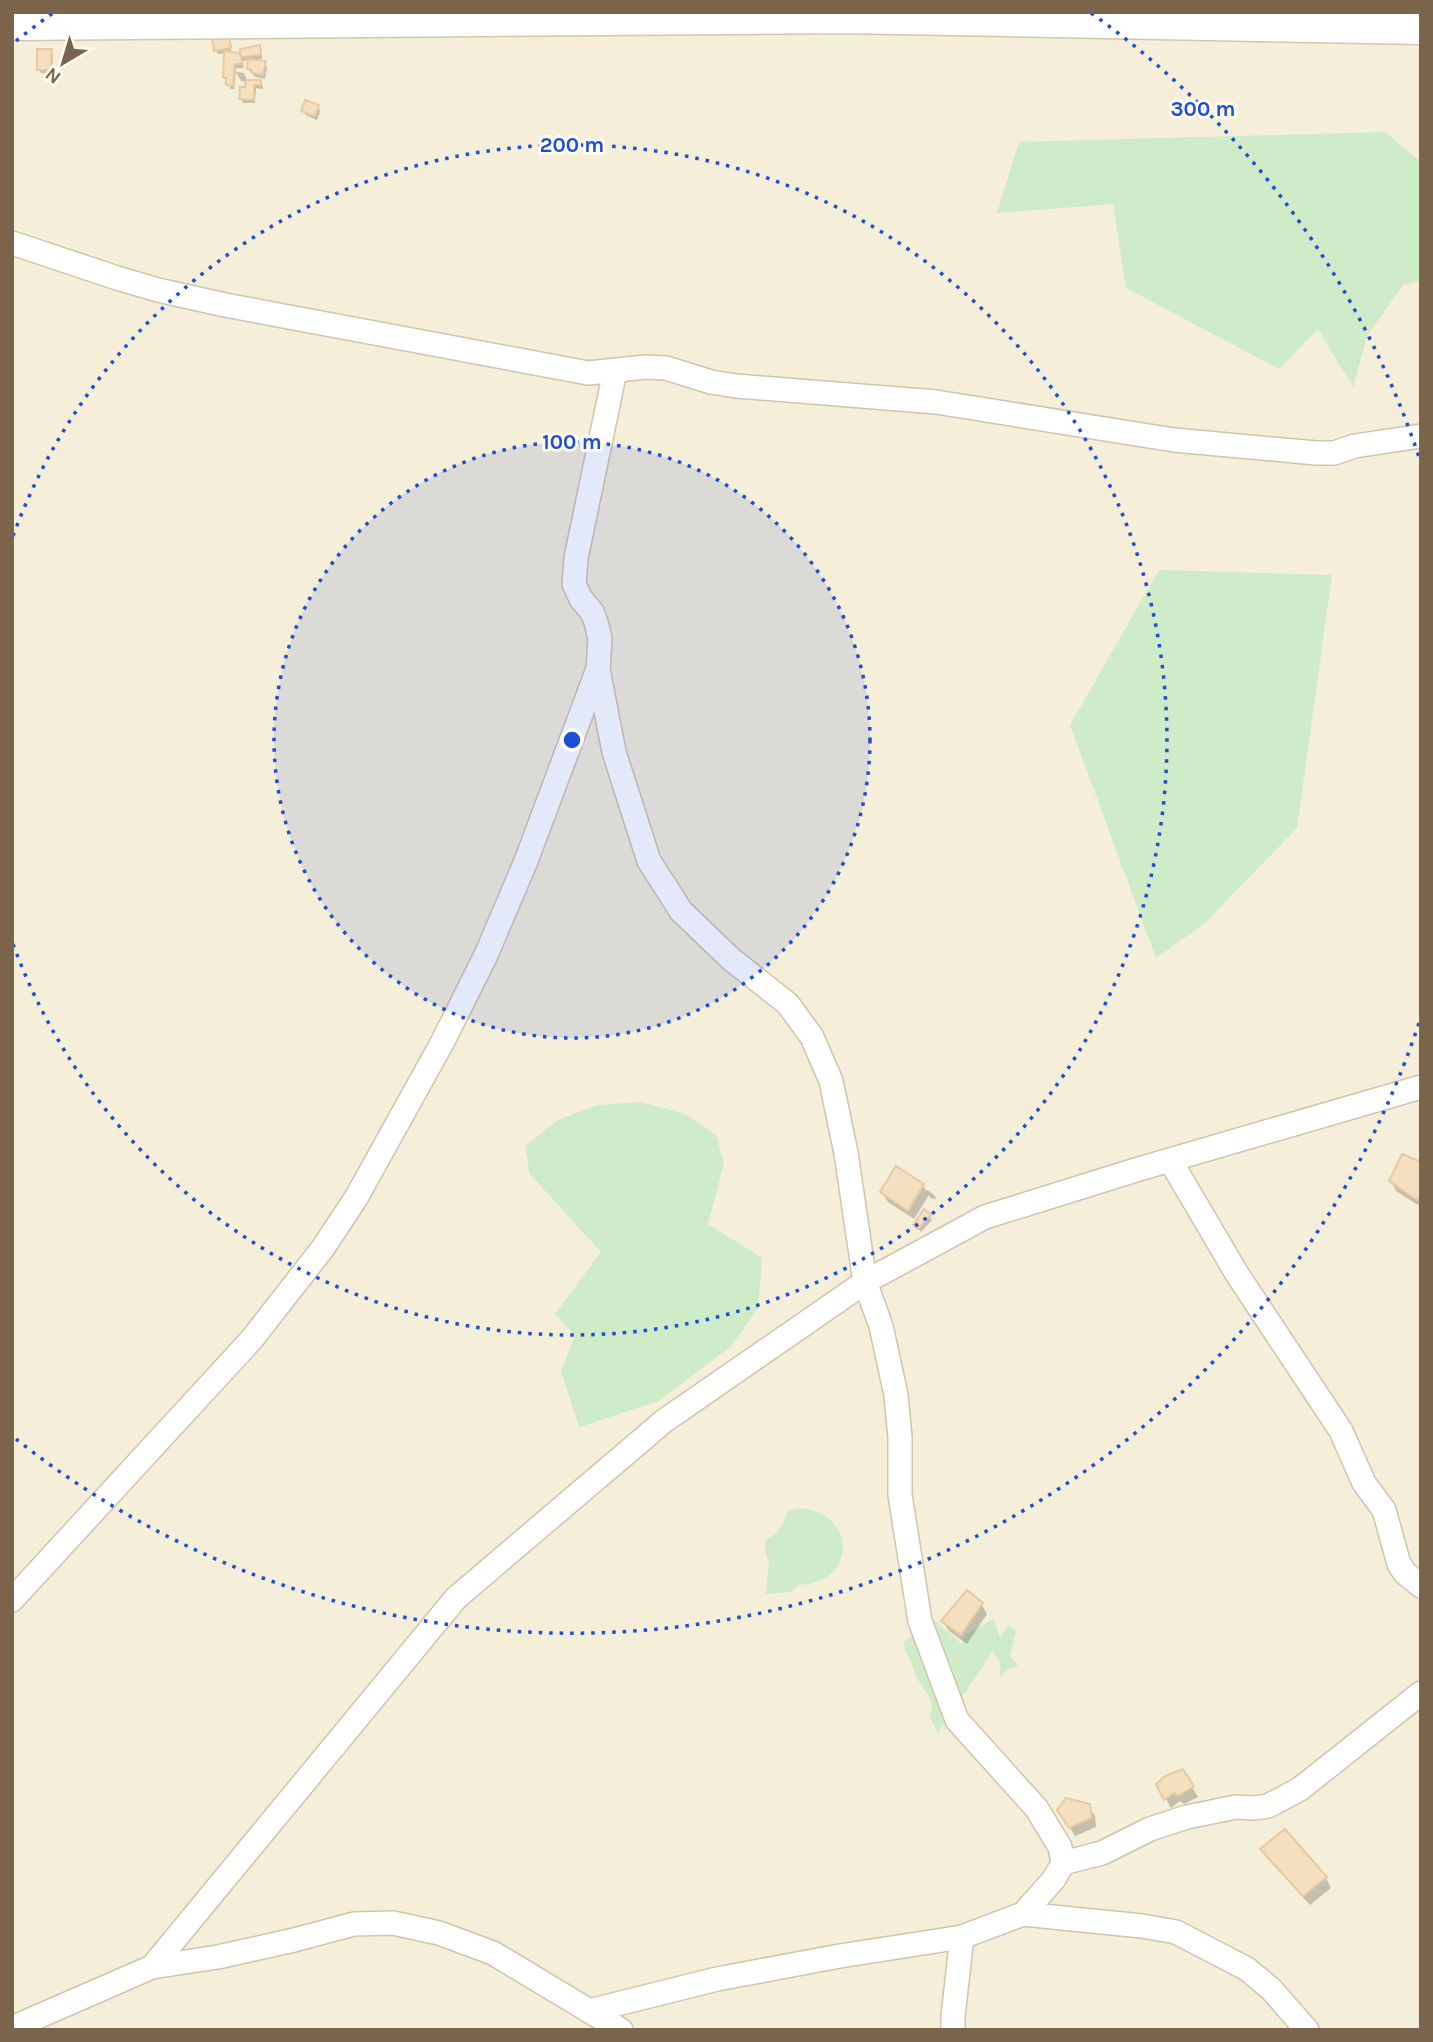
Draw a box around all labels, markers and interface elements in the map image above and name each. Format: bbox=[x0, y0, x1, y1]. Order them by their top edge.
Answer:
north arrow bbox=[28, 28, 98, 98]
text: N bbox=[41, 63, 65, 88]
text: 300 m bbox=[1171, 97, 1235, 121]
text: 200 m bbox=[540, 133, 604, 157]
text: 100 m bbox=[542, 430, 602, 454]
centre of rings bbox=[560, 728, 584, 752]

